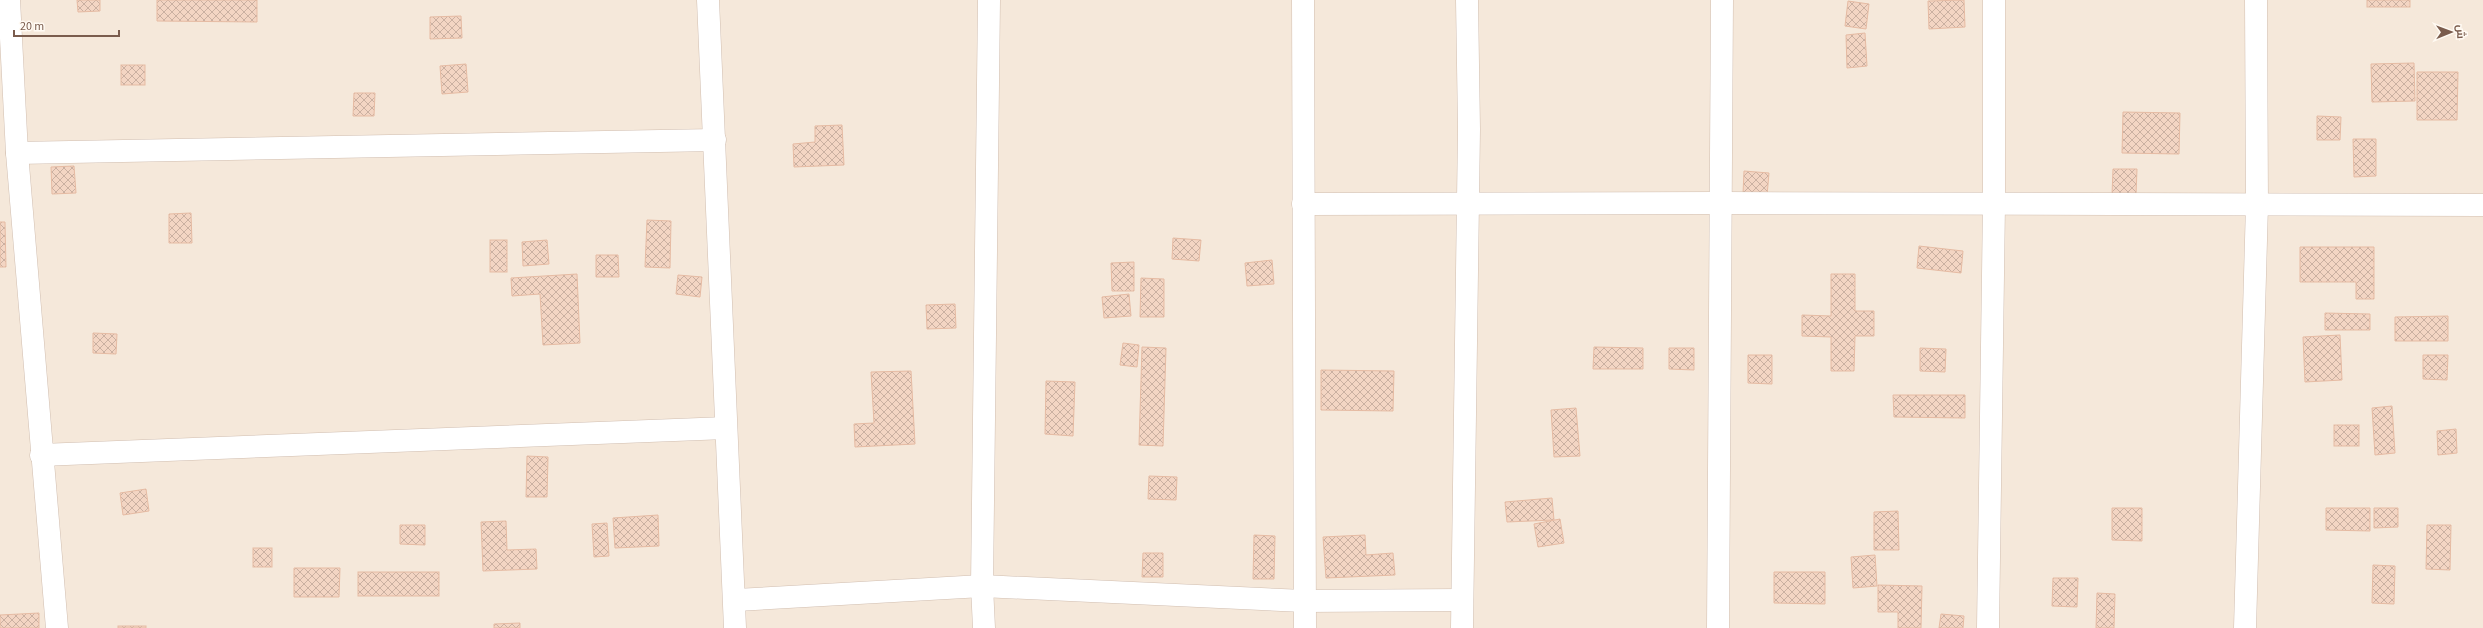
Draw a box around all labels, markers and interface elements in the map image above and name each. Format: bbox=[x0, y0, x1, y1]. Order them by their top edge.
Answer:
scale bar bbox=[14, 12, 119, 38]
north arrow bbox=[2431, 12, 2471, 52]
text: 20 m bbox=[20, 18, 44, 35]
text: ش bbox=[2453, 25, 2468, 39]

